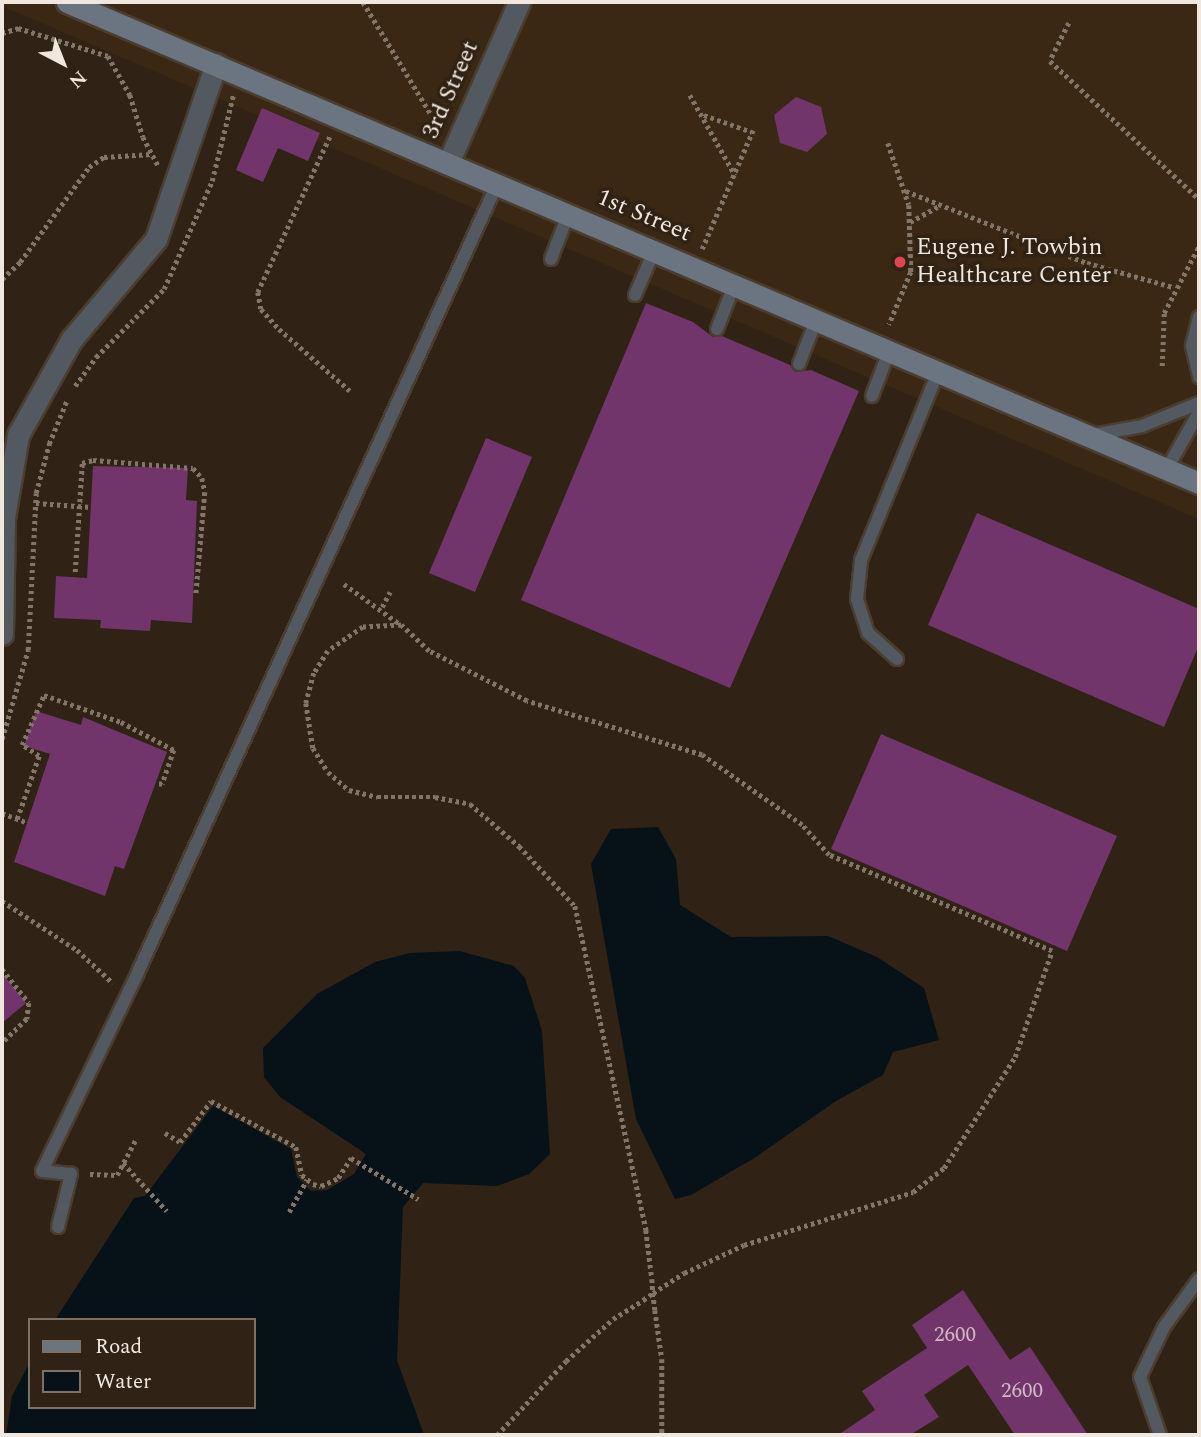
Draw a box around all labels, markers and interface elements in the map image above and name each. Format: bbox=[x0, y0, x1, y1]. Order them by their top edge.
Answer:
north arrow bbox=[28, 28, 98, 98]
street label: 3rd Street bbox=[417, 37, 485, 143]
text: N bbox=[62, 63, 93, 95]
street label: 1st Street bbox=[593, 183, 695, 249]
place label: Eugene J. Towbin Healthcare Center bbox=[916, 234, 1111, 290]
marker: Eugene J. Towbin Healthcare Center bbox=[890, 252, 910, 272]
legend bbox=[28, 1318, 256, 1409]
house number: 2600 bbox=[934, 1322, 976, 1348]
text: Road bbox=[95, 1331, 142, 1363]
text: Water bbox=[95, 1366, 151, 1398]
house number: 2600 bbox=[1001, 1378, 1043, 1404]

